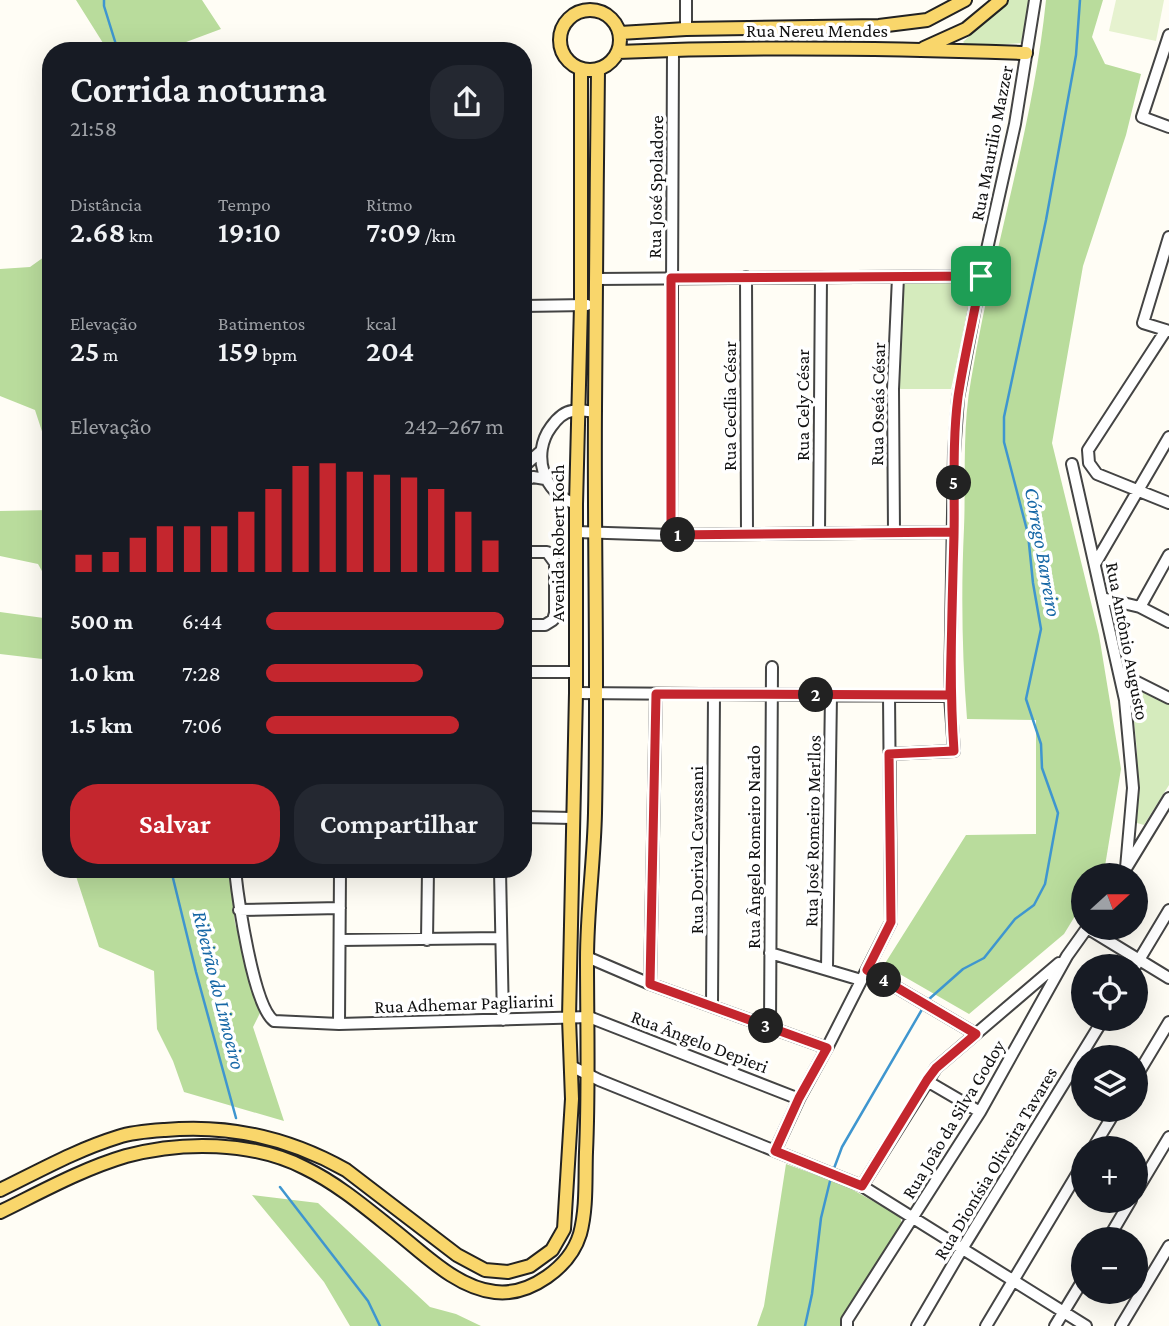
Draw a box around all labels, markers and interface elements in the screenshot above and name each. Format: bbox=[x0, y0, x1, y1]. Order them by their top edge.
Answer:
street label: Rua Nereu Mendes bbox=[746, 20, 888, 41]
street label: Rua Maurilio Mazzer bbox=[966, 63, 1017, 223]
button: share bbox=[430, 65, 504, 139]
text: Corrida noturna bbox=[70, 68, 327, 110]
text: 21:58 bbox=[70, 115, 117, 141]
street label: Rua José Spoladore bbox=[644, 115, 667, 259]
text: Distância bbox=[70, 194, 142, 215]
text: Tempo bbox=[218, 194, 271, 215]
text: Ritmo bbox=[366, 194, 412, 215]
text: 2.68 bbox=[70, 215, 125, 248]
text: 19:10 bbox=[218, 215, 281, 248]
text: 7:09 bbox=[366, 215, 421, 248]
text: km bbox=[125, 225, 153, 246]
text: /km bbox=[421, 225, 456, 246]
pin bbox=[951, 246, 1011, 306]
icon: arrive bbox=[962, 257, 1000, 295]
text: Elevação bbox=[70, 313, 137, 334]
text: Batimentos bbox=[218, 313, 305, 334]
text: kcal bbox=[366, 313, 397, 334]
text: 25 bbox=[70, 334, 99, 367]
text: 159 bbox=[218, 334, 259, 367]
text: 204 bbox=[366, 334, 414, 367]
street label: Rua Cecília César bbox=[719, 341, 740, 471]
street label: Rua Oseás César bbox=[866, 342, 889, 466]
text: m bbox=[99, 344, 118, 365]
text: bpm bbox=[259, 344, 297, 365]
street label: Rua Cely César bbox=[792, 349, 813, 461]
text: Elevação bbox=[70, 413, 151, 439]
text: 242–267 m bbox=[404, 413, 504, 439]
street label: Avenida Robert Koch bbox=[547, 464, 568, 622]
pin: 5 bbox=[936, 466, 972, 500]
text: 5 bbox=[949, 472, 958, 493]
water label: Córrego Barreiro bbox=[1020, 485, 1066, 619]
pin: 1 bbox=[660, 518, 696, 552]
text: 1 bbox=[674, 524, 681, 545]
street label: Rua Antônio Augusto bbox=[1102, 560, 1153, 722]
text: 500 m bbox=[70, 608, 133, 634]
text: 6:44 bbox=[182, 608, 222, 634]
text: 1.0 km bbox=[70, 660, 135, 686]
text: 7:28 bbox=[182, 660, 221, 686]
pin: 2 bbox=[798, 678, 834, 712]
text: 2 bbox=[811, 684, 820, 705]
text: 1.5 km bbox=[70, 712, 133, 738]
text: 7:06 bbox=[182, 712, 222, 738]
street label: Rua José Romeiro Merllos bbox=[800, 735, 825, 927]
street label: Rua Ângelo Romeiro Nardo bbox=[743, 745, 764, 949]
street label: Rua Dorival Cavassani bbox=[686, 766, 707, 934]
button: Salvar bbox=[70, 784, 280, 864]
button: Compartilhar bbox=[294, 784, 504, 864]
north arrow bbox=[1071, 863, 1148, 940]
map controls bbox=[1071, 863, 1148, 1304]
water label: Ribeirão do Limoeiro bbox=[188, 908, 250, 1072]
button: locate bbox=[1071, 954, 1148, 1031]
pin: 4 bbox=[866, 962, 902, 998]
text: 4 bbox=[878, 969, 889, 990]
street label: Rua Adhemar Pagliarini bbox=[374, 990, 554, 1017]
street label: Rua Ângelo Depieri bbox=[628, 1006, 771, 1077]
pin: 3 bbox=[748, 1009, 784, 1044]
text: 3 bbox=[761, 1015, 770, 1036]
street label: Rua João da Silva Godoy bbox=[898, 1036, 1009, 1202]
button: layers bbox=[1071, 1045, 1148, 1122]
street label: Rua Dionísia Oliveira Tavares bbox=[930, 1063, 1061, 1263]
button: + bbox=[1071, 1136, 1148, 1213]
button: − bbox=[1071, 1227, 1148, 1304]

